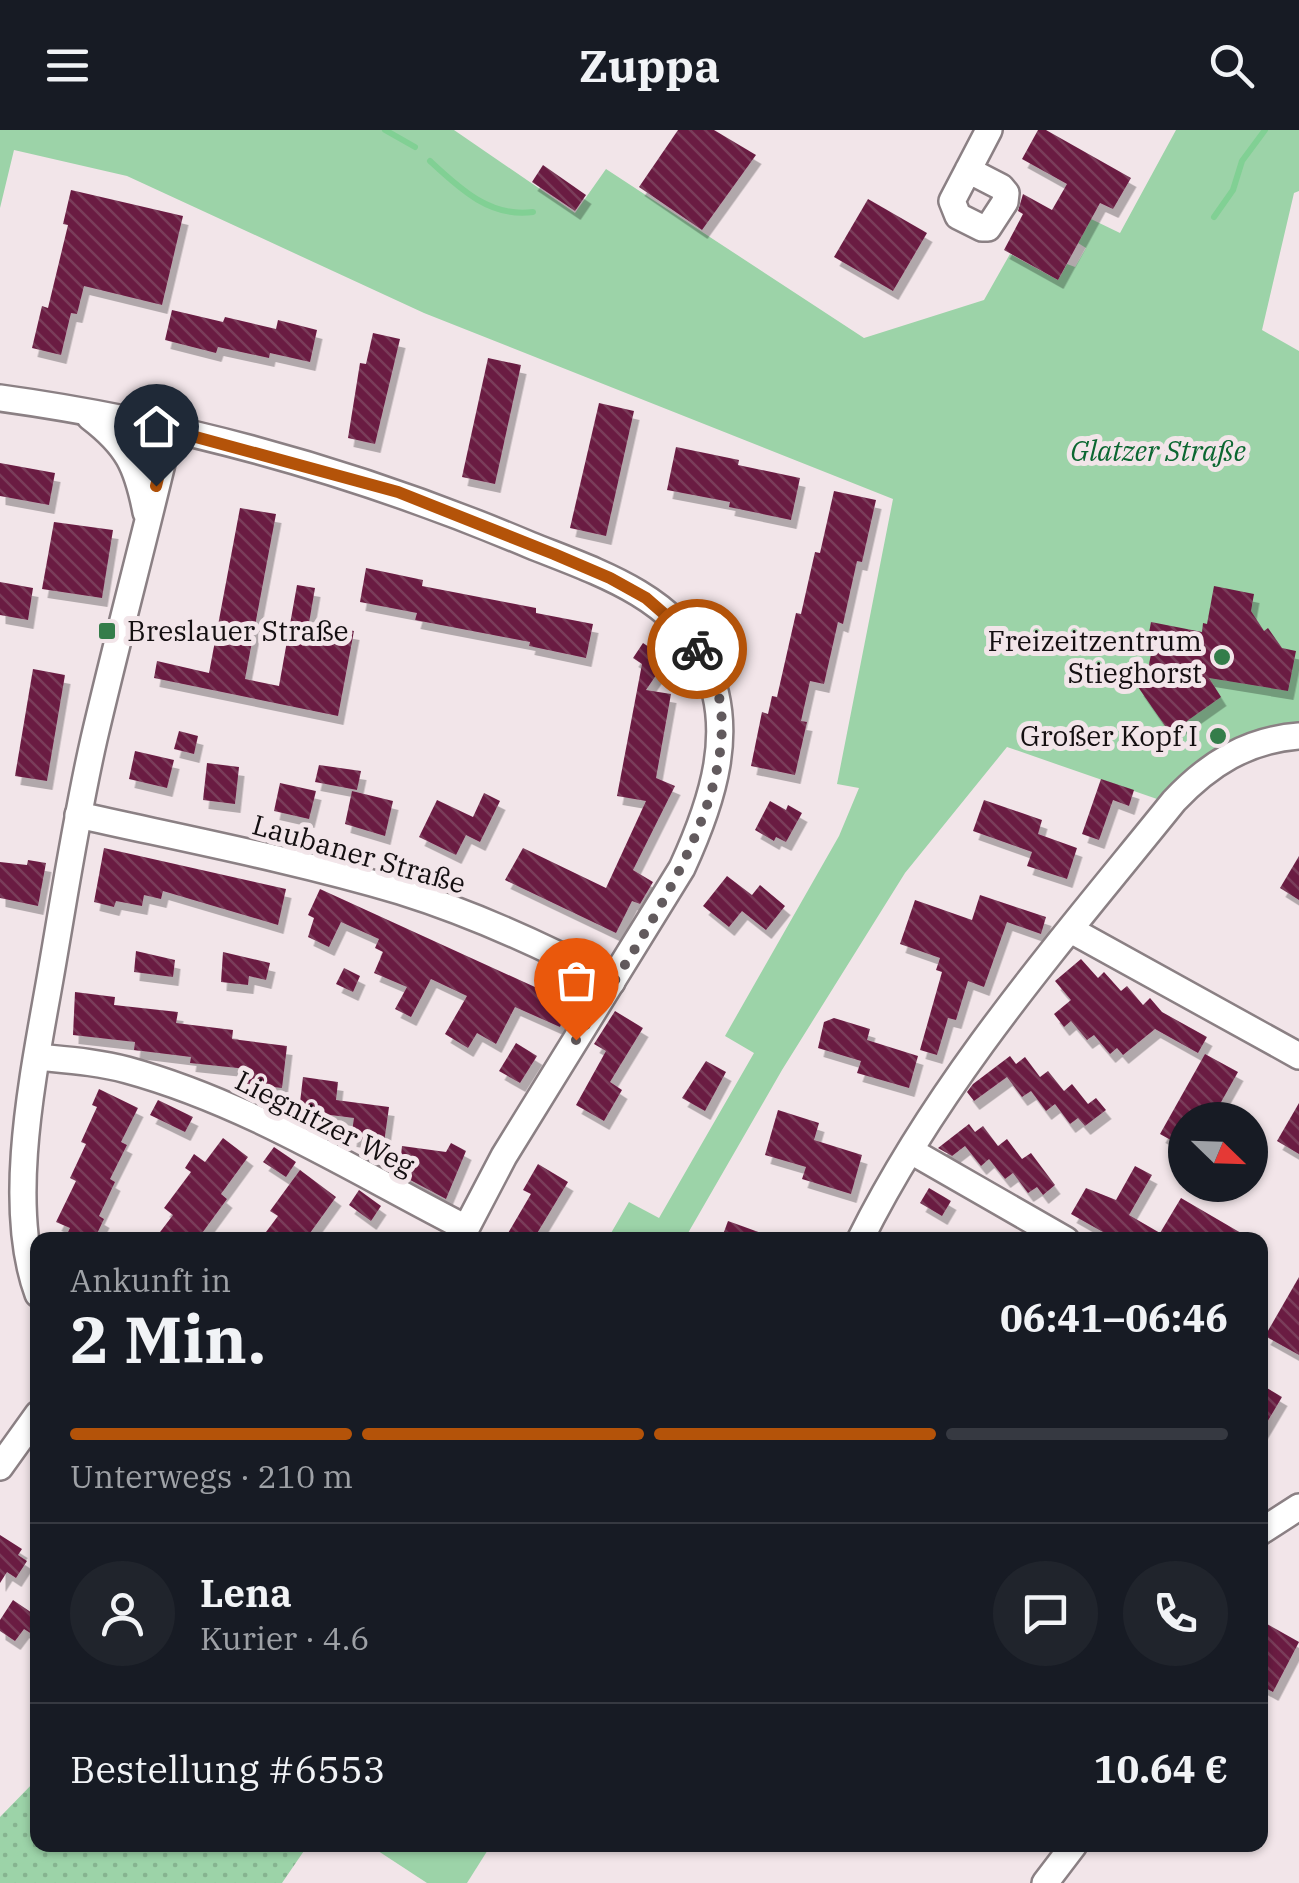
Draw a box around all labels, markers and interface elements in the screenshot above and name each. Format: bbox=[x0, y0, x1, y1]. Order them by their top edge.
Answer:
text: Zuppa bbox=[579, 36, 720, 94]
icon: menu bbox=[40, 38, 95, 93]
icon: search bbox=[1204, 38, 1259, 93]
pin bbox=[114, 384, 199, 487]
icon: home bbox=[129, 399, 184, 454]
park label: Glatzer Straße bbox=[1070, 432, 1246, 469]
courier bbox=[647, 599, 747, 699]
place label: Breslauer Straße bbox=[127, 612, 349, 649]
marker: Breslauer Straße bbox=[96, 620, 118, 642]
icon: bike bbox=[670, 622, 725, 677]
place label: Freizeitzentrum Stieghorst bbox=[988, 622, 1202, 691]
marker: Freizeitzentrum Stieghorst bbox=[1211, 646, 1233, 668]
place label: Großer Kopf I bbox=[1020, 717, 1198, 754]
marker: Großer Kopf I bbox=[1207, 725, 1229, 747]
street label: Laubaner Straße bbox=[248, 805, 470, 902]
pin bbox=[534, 938, 619, 1041]
icon: bag bbox=[549, 953, 604, 1008]
street label: Liegnitzer Weg bbox=[229, 1062, 421, 1184]
north arrow bbox=[1168, 1102, 1268, 1202]
map controls bbox=[1168, 1102, 1268, 1202]
text: Ankunft in bbox=[70, 1259, 231, 1301]
text: 06:41–06:46 bbox=[1000, 1293, 1228, 1342]
text: 2 Min. bbox=[70, 1296, 266, 1381]
text: Unterwegs · 210 m bbox=[70, 1455, 353, 1497]
button: person bbox=[70, 1561, 175, 1666]
button: chat bbox=[993, 1561, 1098, 1666]
button: phone bbox=[1123, 1561, 1228, 1666]
text: Lena bbox=[200, 1568, 292, 1617]
text: Kurier · 4.6 bbox=[200, 1617, 369, 1659]
text: Bestellung #6553 bbox=[70, 1744, 386, 1793]
text: 10.64 € bbox=[1094, 1744, 1228, 1793]

